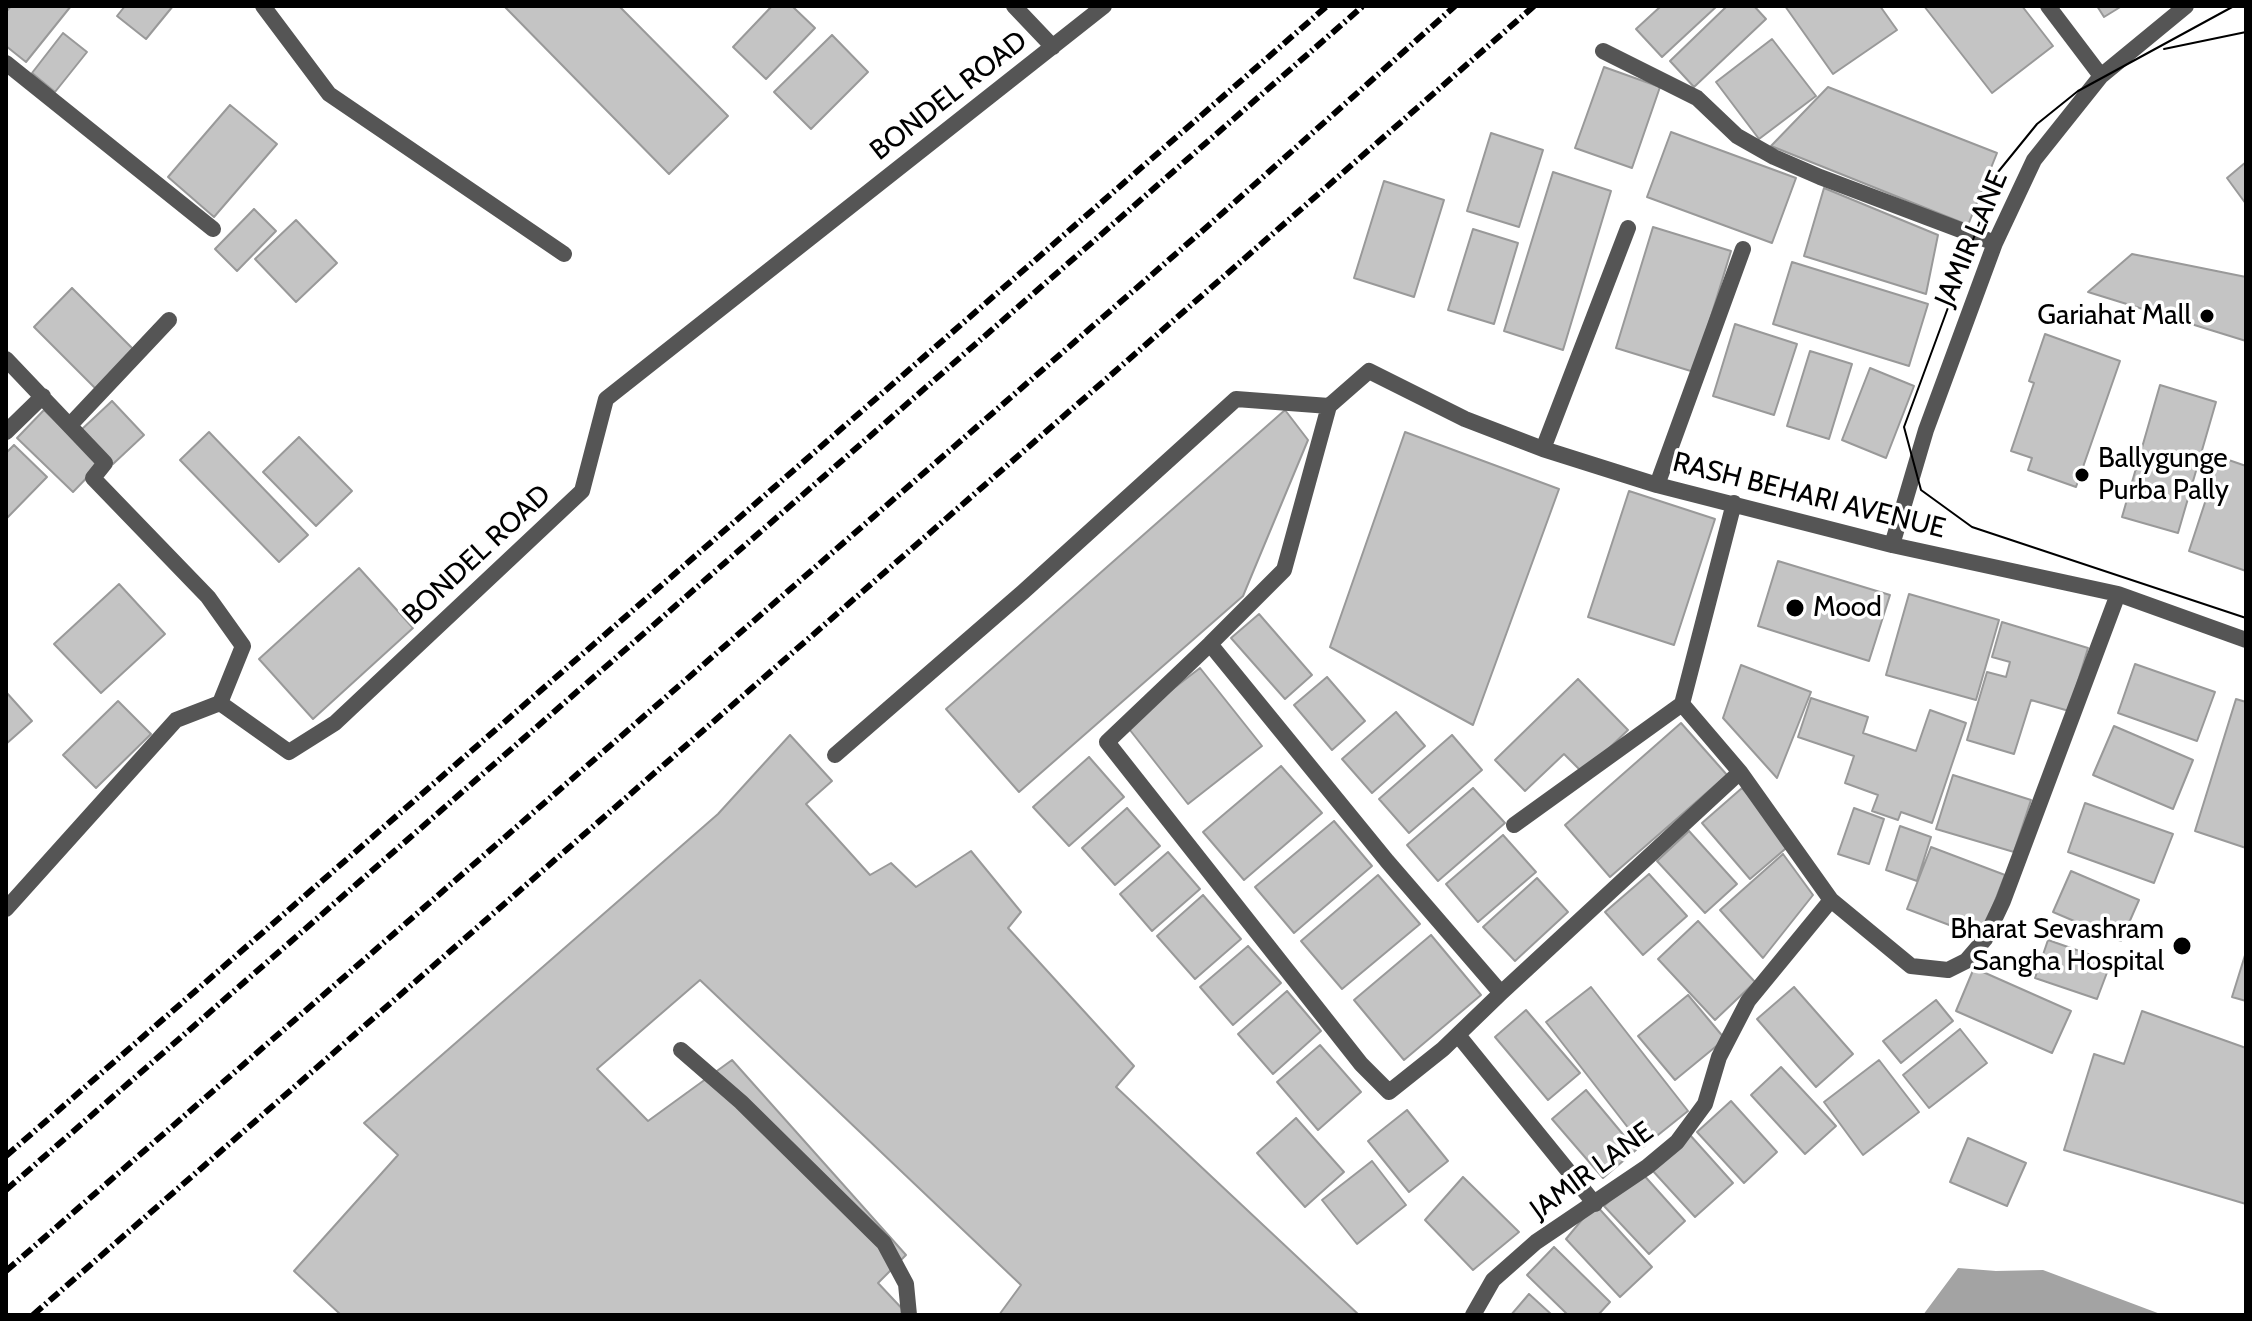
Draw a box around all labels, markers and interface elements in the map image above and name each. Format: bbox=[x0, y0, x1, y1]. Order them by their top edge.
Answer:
street label: BONDEL ROAD bbox=[864, 24, 1034, 168]
street label: JAMIR LANE bbox=[1928, 166, 2016, 312]
place label: Gariahat Mall bbox=[2037, 299, 2191, 333]
marker: Gariahat Mall bbox=[2198, 307, 2216, 325]
place label: Ballygunge Purba Pally bbox=[2098, 442, 2229, 508]
street label: RASH BEHARI AVENUE bbox=[1669, 446, 1949, 546]
marker: Ballygunge Purba Pally bbox=[2073, 466, 2091, 484]
street label: BONDEL ROAD bbox=[396, 478, 558, 632]
place label: Mood bbox=[1813, 591, 1882, 625]
marker: Mood bbox=[1784, 597, 1806, 619]
place label: Bharat Sevashram Sangha Hospital bbox=[1950, 913, 2164, 979]
marker: Bharat Sevashram Sangha Hospital bbox=[2171, 935, 2193, 957]
street label: JAMIR LANE bbox=[1524, 1115, 1660, 1227]

